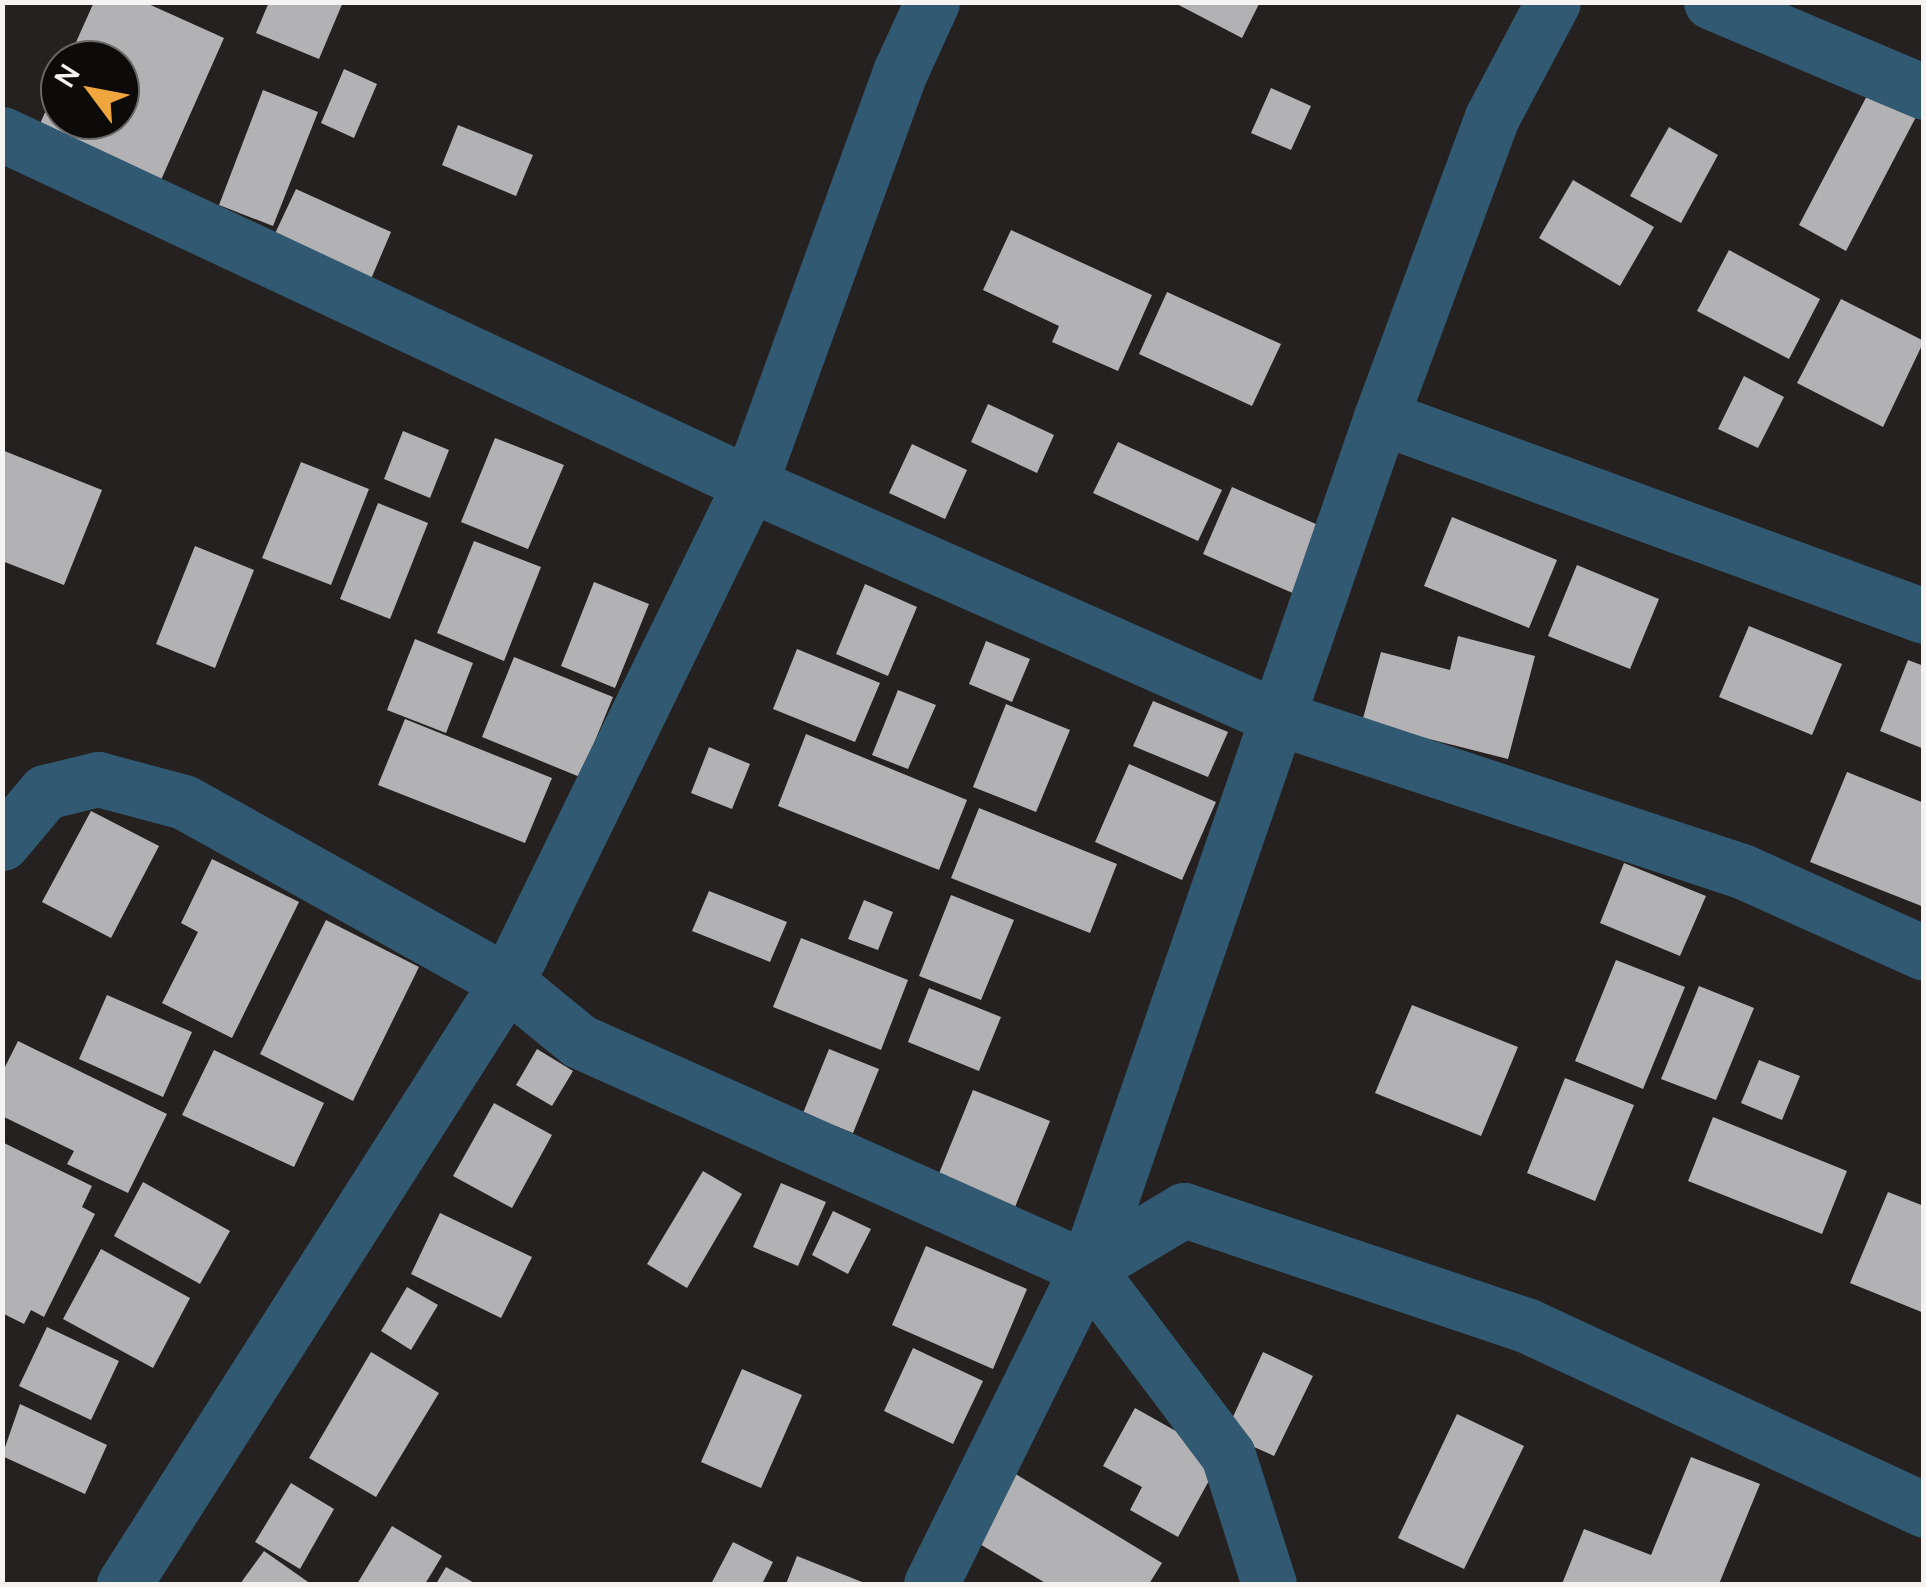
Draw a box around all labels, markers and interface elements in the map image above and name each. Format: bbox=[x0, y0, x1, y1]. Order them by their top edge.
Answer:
north arrow bbox=[40, 40, 140, 140]
text: N bbox=[45, 57, 88, 94]

